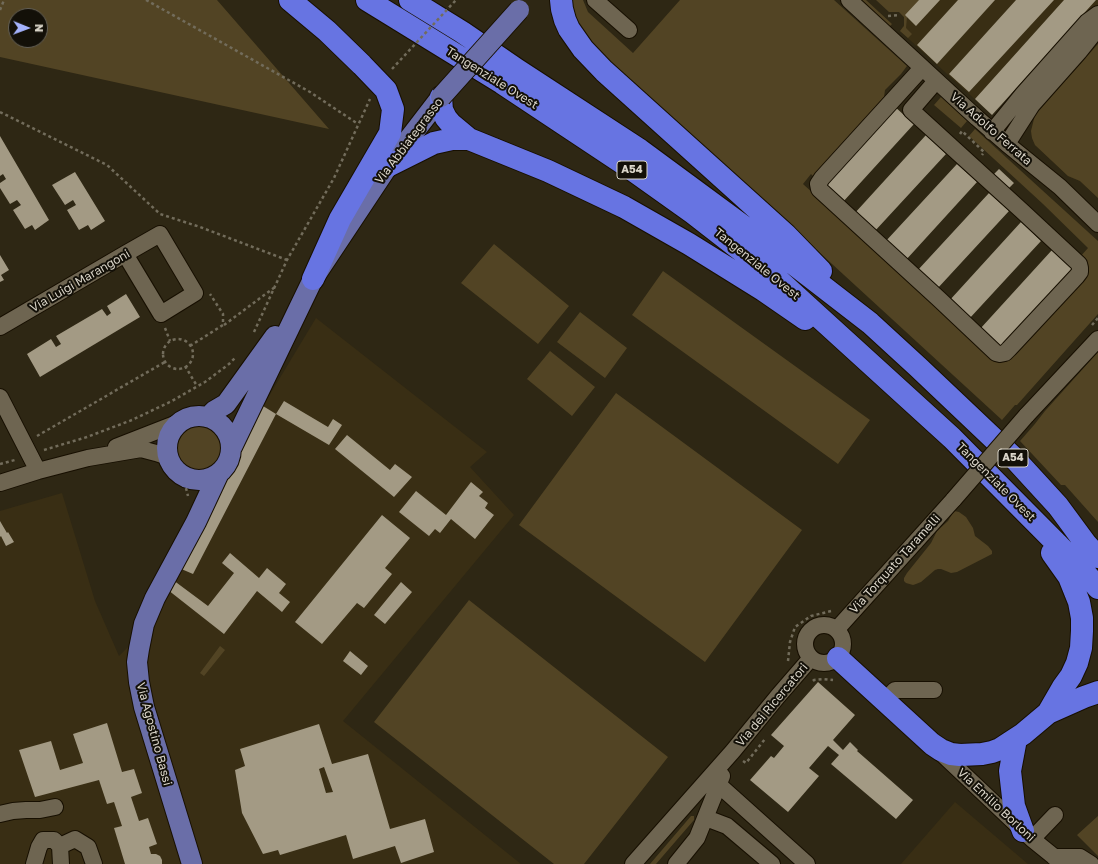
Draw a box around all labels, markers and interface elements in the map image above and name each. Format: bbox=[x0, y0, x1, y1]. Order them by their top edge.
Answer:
north arrow bbox=[8, 8, 48, 48]
text: N bbox=[33, 24, 46, 33]
street label: Tangenziale Ovest bbox=[443, 44, 541, 112]
street label: Via Adolfo Ferrata bbox=[947, 90, 1035, 168]
street label: Via Abbiategrasso bbox=[372, 95, 446, 187]
road number: A54 bbox=[617, 161, 647, 179]
street label: Tangenziale Ovest bbox=[711, 225, 803, 303]
street label: Via Luigi Marangoni bbox=[28, 247, 132, 315]
street label: Tangenziale Ovest bbox=[954, 440, 1038, 524]
road number: A54 bbox=[998, 449, 1028, 467]
street label: Via Torquato Taramelli bbox=[847, 511, 943, 617]
street label: Via dei Ricercatori bbox=[733, 660, 811, 750]
street label: Via Agostino Bassi bbox=[133, 681, 175, 787]
street label: Via Emilio Borloni bbox=[954, 765, 1038, 845]

